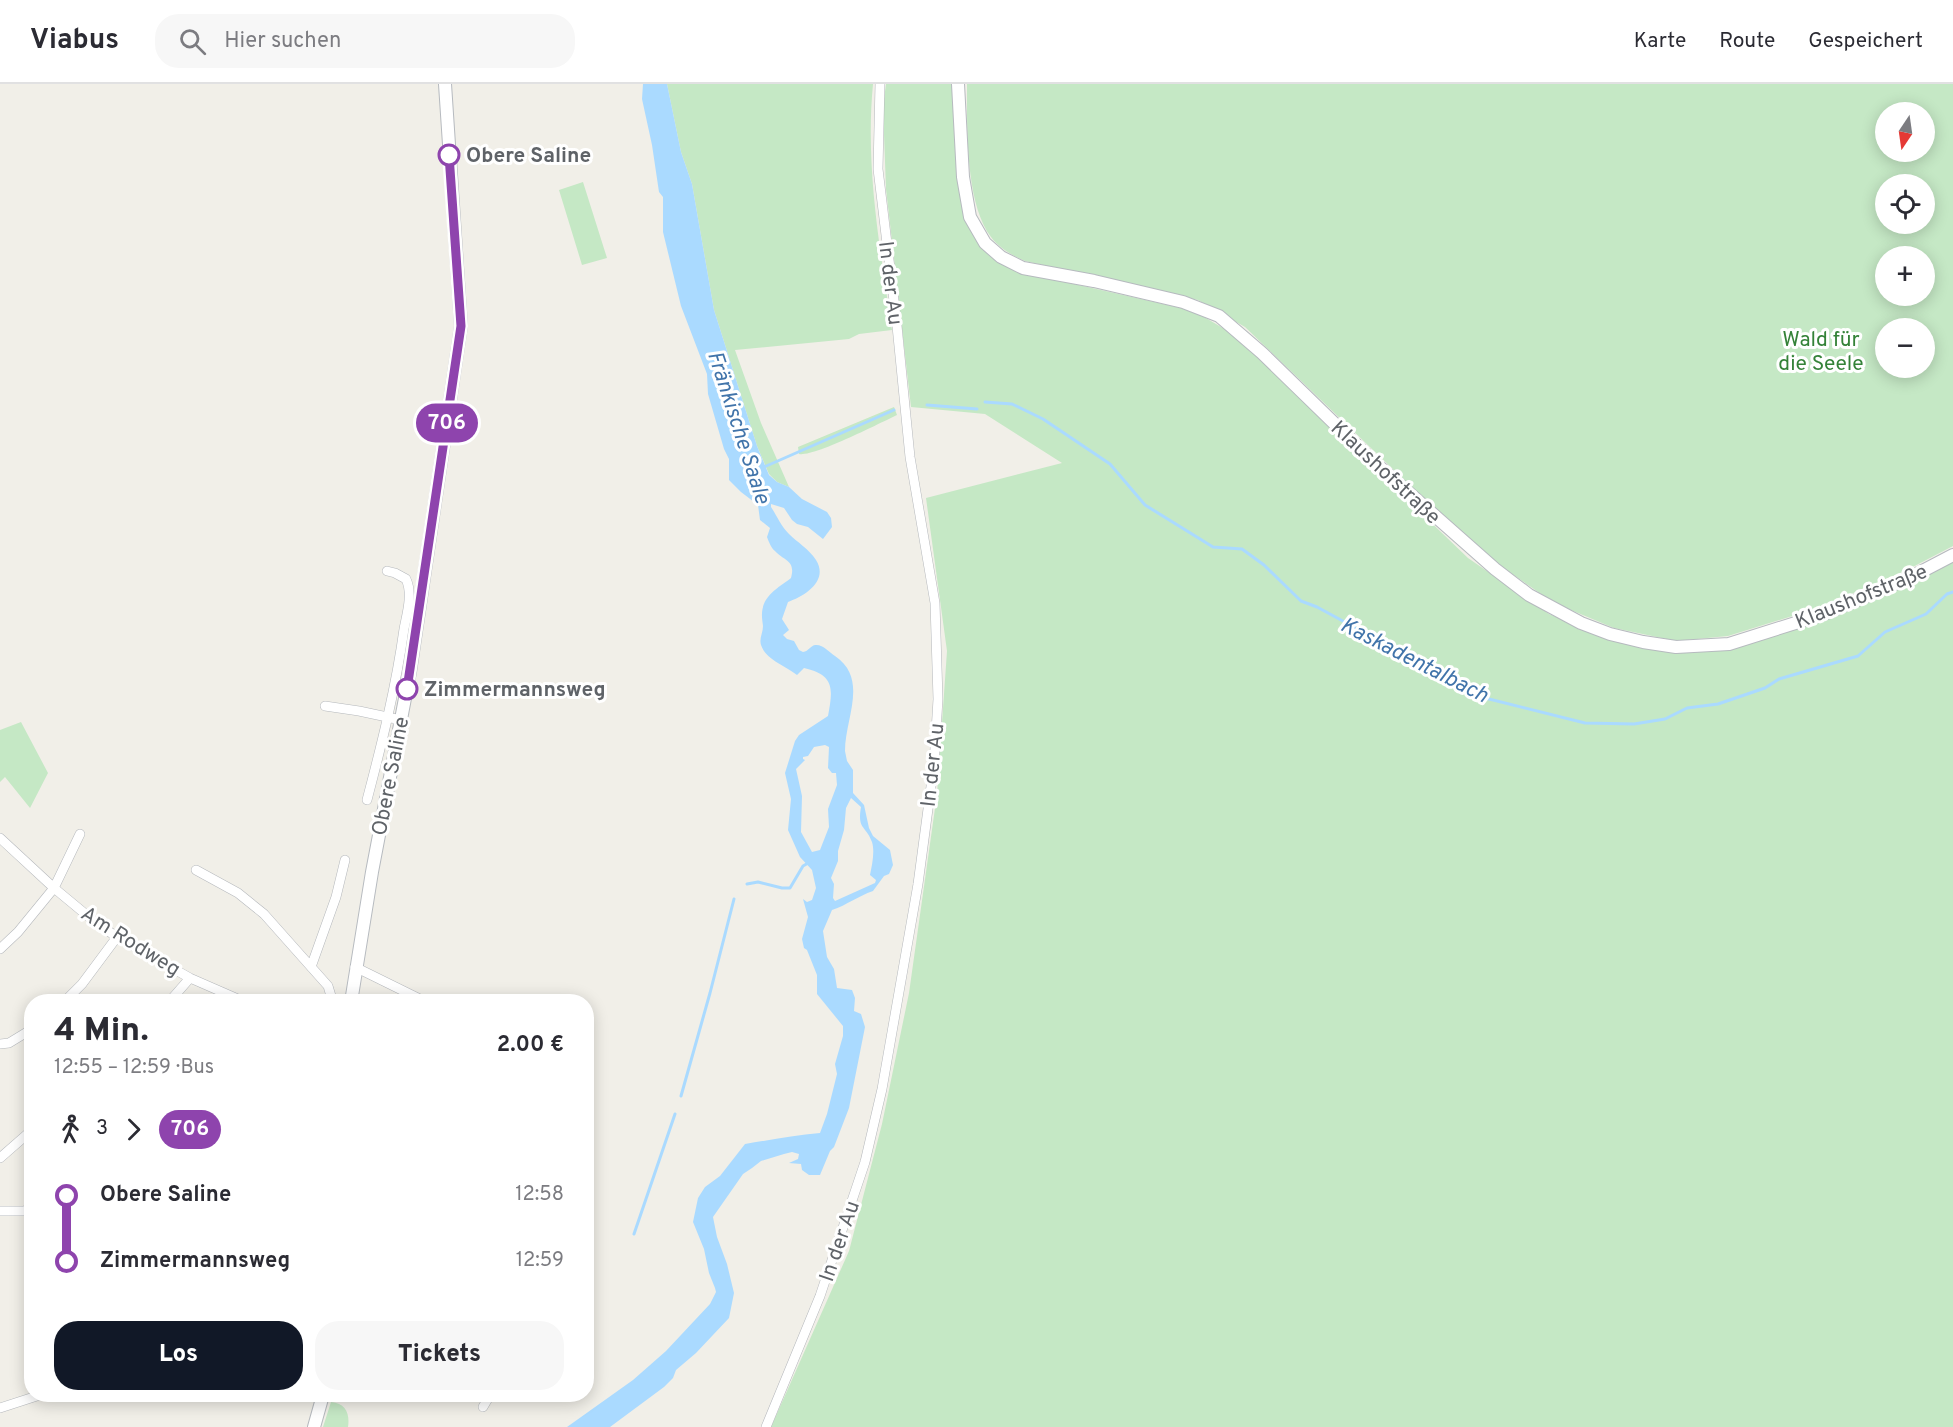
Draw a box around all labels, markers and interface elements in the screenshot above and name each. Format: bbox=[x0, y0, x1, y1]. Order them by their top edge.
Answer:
search box bbox=[155, 14, 575, 68]
text: Viabus bbox=[30, 23, 119, 59]
icon: search bbox=[176, 25, 209, 58]
text: Hier suchen bbox=[224, 28, 341, 55]
text: Karte bbox=[1634, 28, 1686, 55]
text: Route bbox=[1719, 28, 1775, 55]
text: Gespeichert bbox=[1808, 28, 1923, 55]
north arrow bbox=[1875, 102, 1935, 162]
map controls bbox=[1875, 102, 1935, 378]
place label: Obere Saline bbox=[466, 143, 591, 170]
marker: Obere Saline bbox=[438, 144, 460, 166]
button: locate bbox=[1875, 174, 1935, 234]
street label: In der Au bbox=[871, 240, 908, 327]
button: + bbox=[1875, 246, 1935, 306]
button: − bbox=[1875, 318, 1935, 378]
park label: Wald für die Seele bbox=[1778, 327, 1864, 378]
water label: Fränkische Saale bbox=[700, 348, 775, 508]
line badge: 706 bbox=[412, 404, 482, 442]
text: 706 bbox=[428, 410, 466, 437]
street label: Klaushofstraße bbox=[1324, 415, 1446, 531]
street label: Klaushofstraße bbox=[1791, 559, 1932, 636]
water label: Kaskadentalbach bbox=[1335, 612, 1492, 710]
place label: Zimmermannsweg bbox=[424, 677, 606, 704]
marker: Zimmermannsweg bbox=[396, 678, 418, 700]
street label: Obere Saline bbox=[367, 714, 416, 838]
street label: In der Au bbox=[916, 722, 951, 808]
street label: Am Rodweg bbox=[75, 901, 185, 984]
text: 4 Min. bbox=[54, 1011, 149, 1053]
text: 2.00 € bbox=[497, 1032, 564, 1059]
text: 12:55 – 12:59 · Bus bbox=[54, 1055, 214, 1081]
icon: walk bbox=[54, 1113, 87, 1146]
icon: forward bbox=[117, 1113, 150, 1146]
text: 3 bbox=[96, 1116, 108, 1142]
text: 706 bbox=[171, 1116, 209, 1143]
text: Obere Saline bbox=[100, 1182, 231, 1209]
text: 12:58 bbox=[515, 1182, 564, 1208]
street label: In der Au bbox=[814, 1197, 867, 1286]
text: Zimmermannsweg bbox=[100, 1248, 290, 1275]
text: 12:59 bbox=[516, 1248, 564, 1274]
button: Los bbox=[54, 1321, 303, 1390]
button: Tickets bbox=[315, 1321, 564, 1390]

